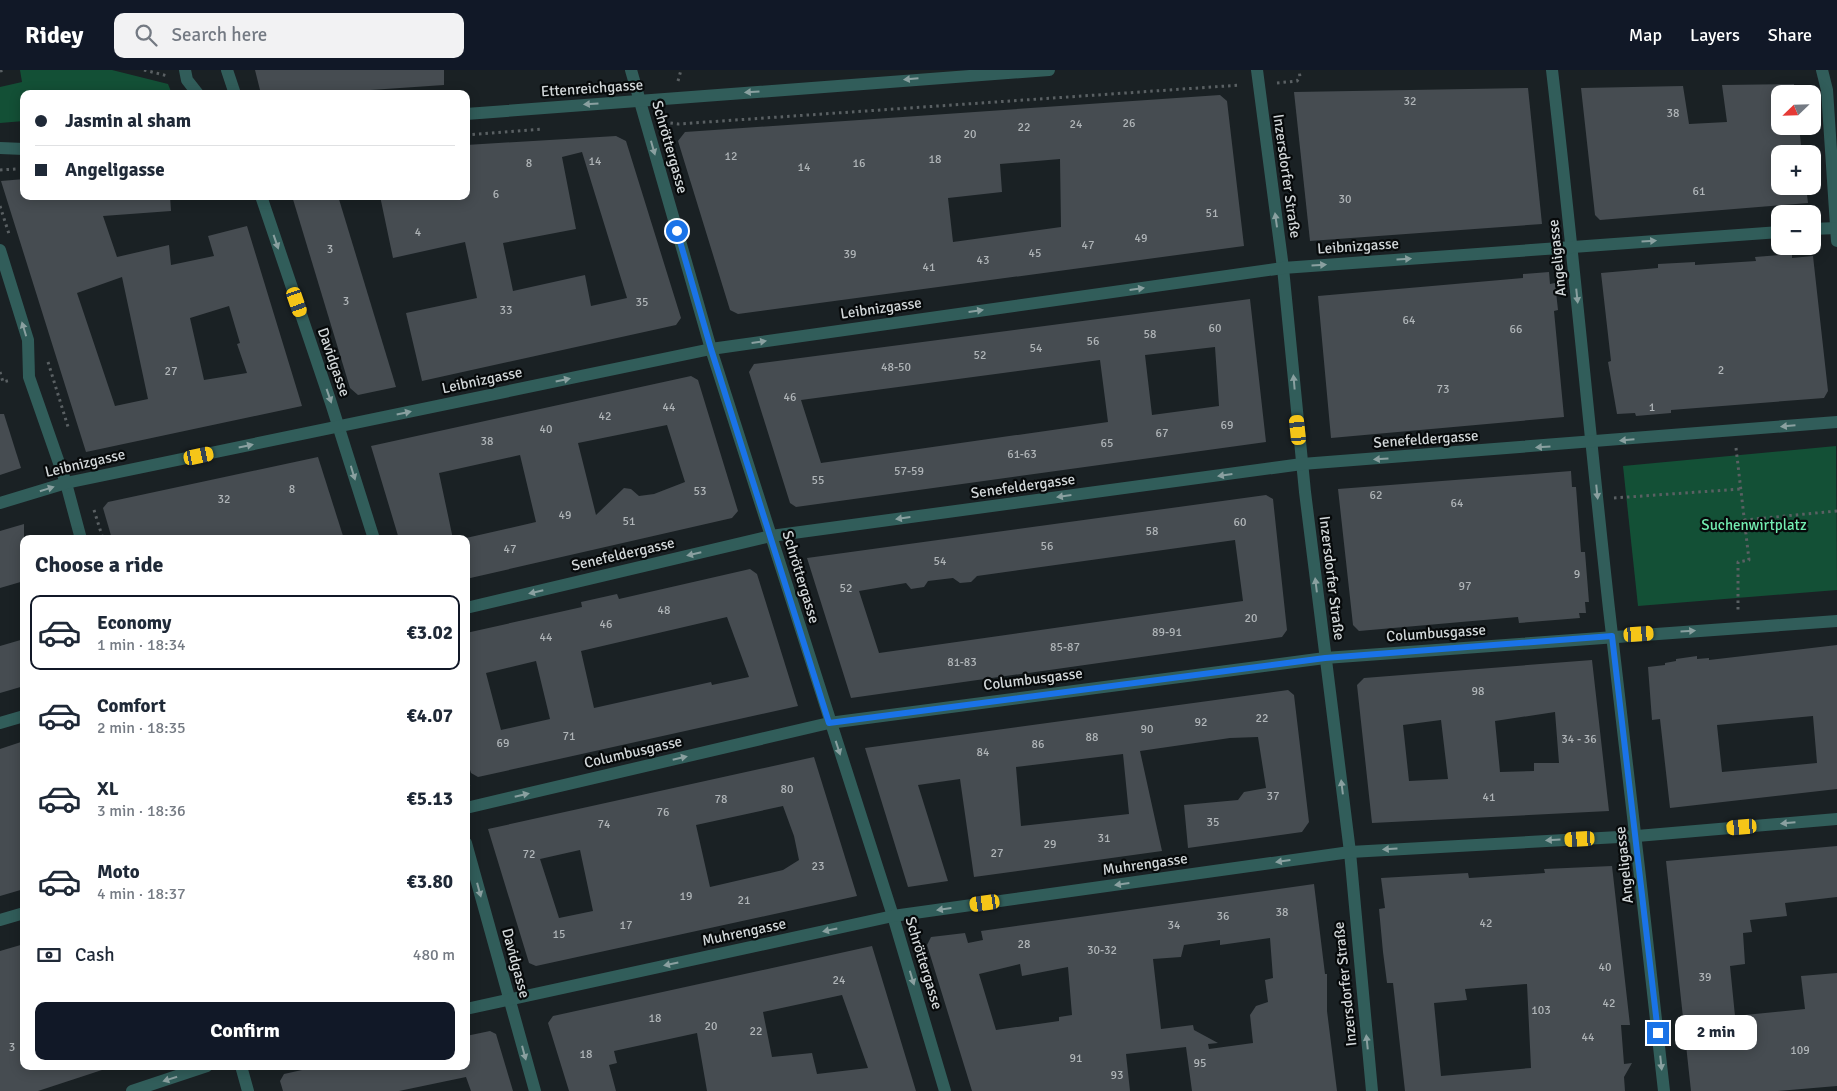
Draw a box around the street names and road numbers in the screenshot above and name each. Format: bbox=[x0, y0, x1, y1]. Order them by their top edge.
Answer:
street label: Ettenreichgasse bbox=[540, 75, 644, 101]
street label: Schröttergasse bbox=[648, 98, 692, 196]
street label: Inzersdorfer Straße bbox=[1269, 113, 1305, 239]
street label: Angeligasse bbox=[1544, 219, 1570, 297]
street label: Leibnizgasse bbox=[1316, 234, 1400, 258]
street label: Leibnizgasse bbox=[839, 293, 923, 323]
street label: Davidgasse bbox=[314, 325, 354, 399]
street label: Leibnizgasse bbox=[440, 363, 524, 397]
street label: Senefeldergasse bbox=[1373, 426, 1479, 452]
street label: Leibnizgasse bbox=[43, 445, 127, 481]
street label: Senefeldergasse bbox=[970, 470, 1076, 502]
street label: Inzersdorfer Straße bbox=[1315, 515, 1349, 641]
street label: Schröttergasse bbox=[778, 529, 824, 625]
street label: Senefeldergasse bbox=[570, 533, 676, 575]
street label: Columbusgasse bbox=[1386, 621, 1486, 645]
street label: Columbusgasse bbox=[982, 664, 1084, 694]
street label: Columbusgasse bbox=[582, 732, 684, 772]
street label: Angeligasse bbox=[1611, 826, 1637, 904]
street label: Muhrengasse bbox=[1101, 849, 1189, 879]
street label: Muhrengasse bbox=[700, 914, 788, 950]
street label: Schröttergasse bbox=[901, 915, 947, 1011]
street label: Inzersdorfer Straße bbox=[1330, 921, 1360, 1047]
street label: Davidgasse bbox=[498, 926, 534, 1000]

